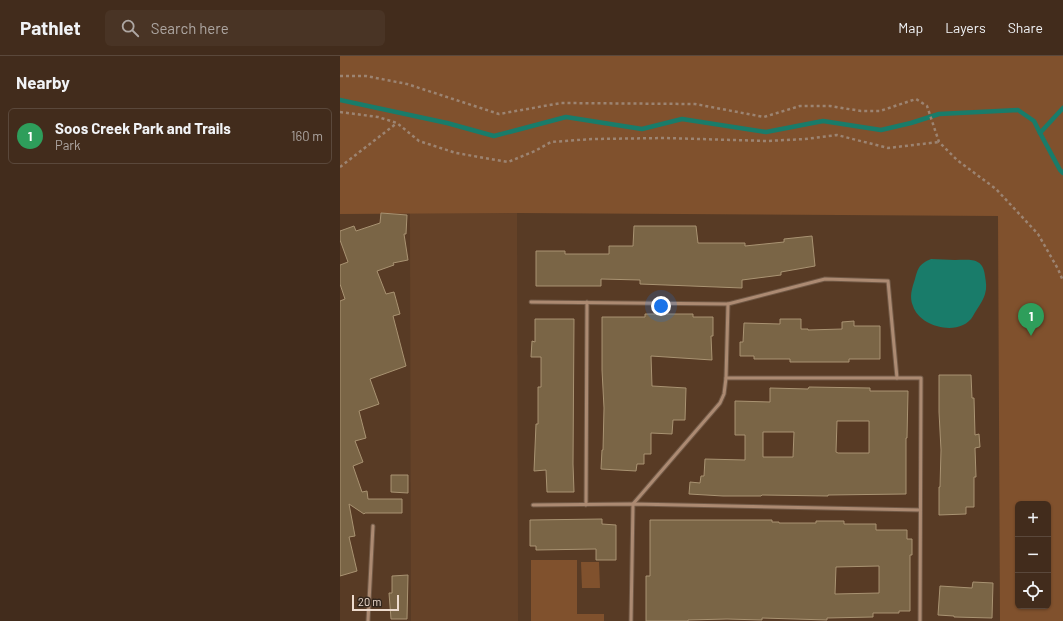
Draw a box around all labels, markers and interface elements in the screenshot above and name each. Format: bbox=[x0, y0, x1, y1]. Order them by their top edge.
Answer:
search box bbox=[105, 10, 385, 46]
text: Pathlet bbox=[20, 16, 81, 39]
icon: search bbox=[119, 17, 141, 39]
text: Search here bbox=[151, 19, 229, 37]
text: Map bbox=[898, 19, 923, 36]
text: Layers bbox=[945, 19, 986, 36]
text: Share bbox=[1008, 19, 1043, 36]
text: Nearby bbox=[16, 72, 70, 92]
text: Soos Creek Park and Trails bbox=[55, 119, 231, 137]
text: 1 bbox=[28, 128, 32, 144]
text: 160 m bbox=[291, 128, 323, 144]
text: Park bbox=[55, 137, 81, 153]
your location bbox=[651, 296, 671, 316]
pin: 1 bbox=[1018, 303, 1044, 336]
map controls bbox=[1015, 501, 1051, 609]
button: + bbox=[1015, 501, 1051, 537]
button: − bbox=[1015, 537, 1051, 573]
button: locate bbox=[1015, 573, 1051, 609]
scale bar bbox=[352, 593, 399, 612]
text: 20 m bbox=[358, 595, 381, 608]

